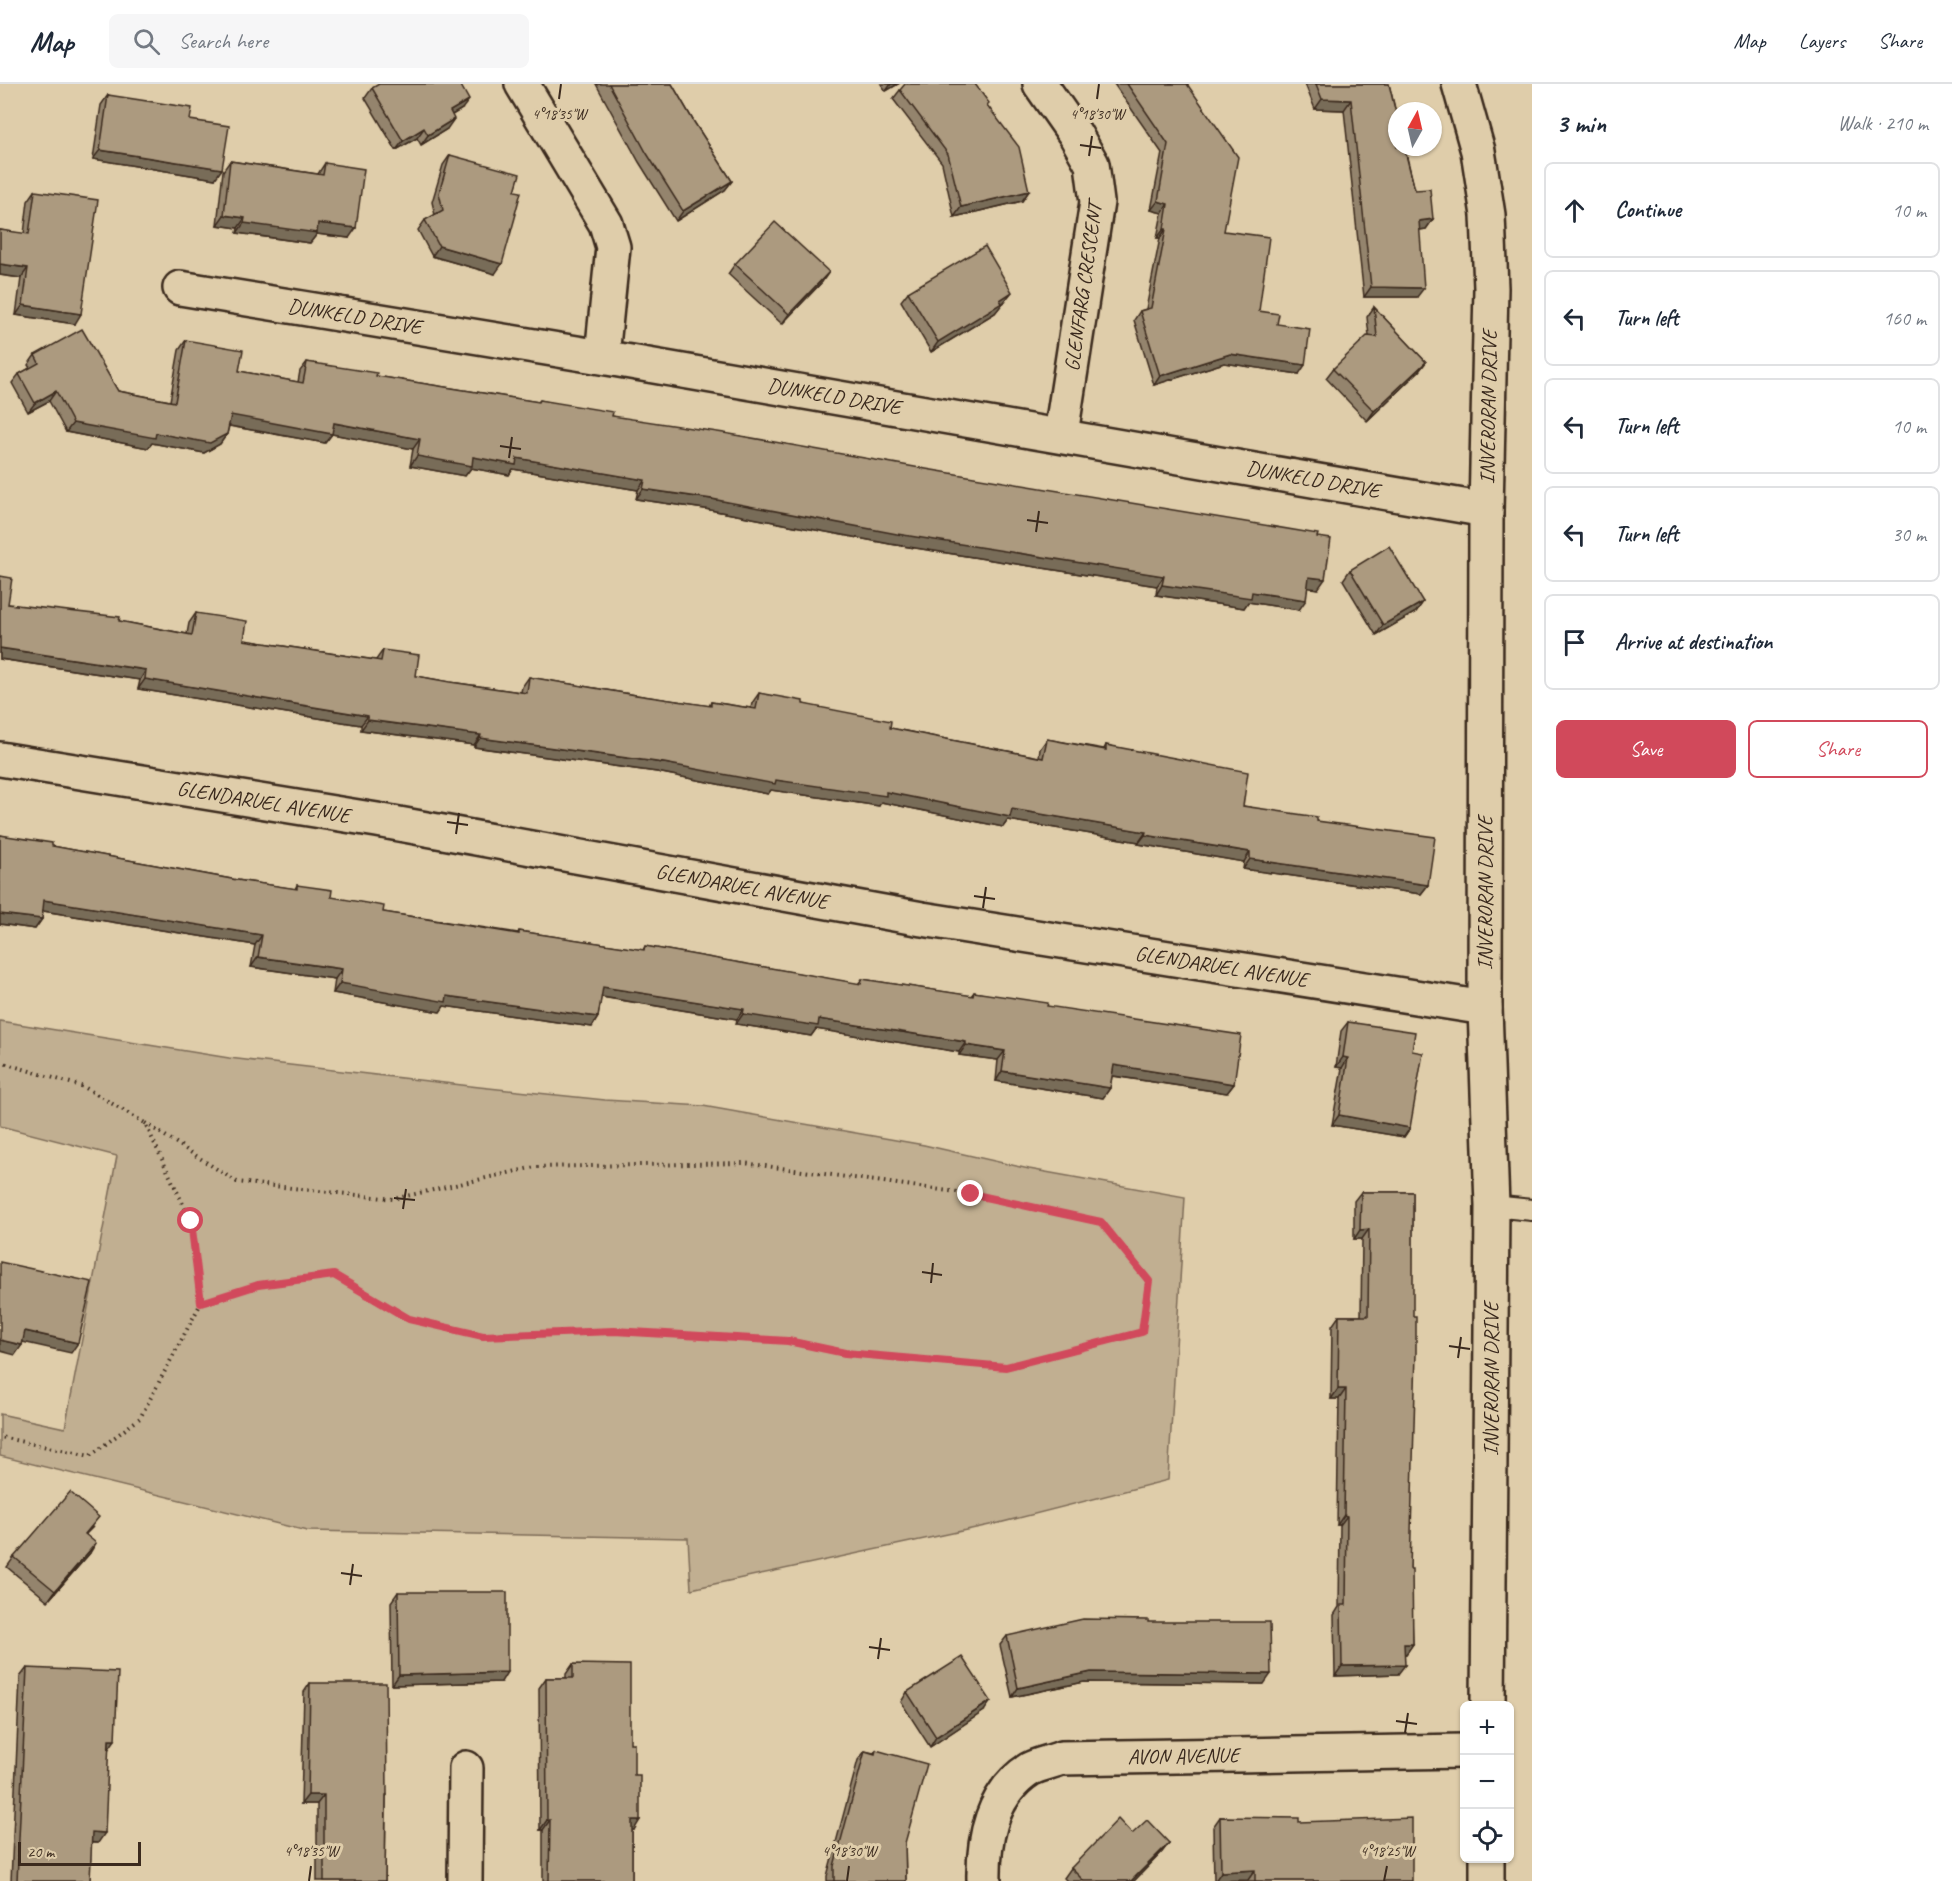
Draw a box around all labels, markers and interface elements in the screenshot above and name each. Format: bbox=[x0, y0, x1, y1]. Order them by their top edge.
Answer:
search box bbox=[109, 14, 529, 68]
text: Map bbox=[30, 24, 73, 59]
icon: search bbox=[130, 25, 163, 58]
text: Search here bbox=[178, 27, 268, 55]
text: Map bbox=[1733, 28, 1766, 54]
text: Layers bbox=[1799, 28, 1845, 54]
text: Share bbox=[1878, 28, 1922, 54]
north arrow bbox=[1388, 102, 1442, 156]
text: 4°18'35"W bbox=[532, 105, 589, 124]
text: 4°18'30"W bbox=[1070, 105, 1127, 124]
text: 3 min bbox=[1556, 107, 1606, 140]
text: Walk · 210 m bbox=[1838, 111, 1928, 136]
icon: ahead bbox=[1558, 194, 1591, 227]
street label: GLENFARG CRESCENT bbox=[1058, 196, 1108, 373]
text: Continue bbox=[1615, 196, 1681, 224]
text: 10 m bbox=[1892, 198, 1926, 223]
street label: DUNKELD DRIVE bbox=[286, 293, 426, 340]
icon: left bbox=[1558, 302, 1591, 335]
text: Turn left bbox=[1615, 304, 1679, 332]
text: 160 m bbox=[1883, 306, 1926, 331]
street label: INVERORAN DRIVE bbox=[1474, 327, 1502, 484]
street label: DUNKELD DRIVE bbox=[765, 372, 906, 421]
icon: left bbox=[1558, 410, 1591, 443]
text: Turn left bbox=[1615, 412, 1679, 440]
text: 10 m bbox=[1892, 414, 1926, 439]
street label: DUNKELD DRIVE bbox=[1244, 455, 1384, 504]
icon: left bbox=[1558, 518, 1591, 551]
text: Turn left bbox=[1615, 520, 1679, 548]
text: 30 m bbox=[1892, 522, 1926, 547]
icon: arrive bbox=[1558, 626, 1591, 659]
text: Arrive at destination bbox=[1615, 628, 1772, 656]
button: Save bbox=[1556, 720, 1736, 778]
button: Share bbox=[1748, 720, 1928, 778]
street label: GLENDARUEL AVENUE bbox=[175, 775, 354, 829]
street label: INVERORAN DRIVE bbox=[1472, 813, 1498, 970]
street label: GLENDARUEL AVENUE bbox=[654, 858, 833, 915]
street label: GLENDARUEL AVENUE bbox=[1133, 940, 1312, 993]
route end bbox=[957, 1180, 983, 1206]
route start bbox=[177, 1207, 203, 1233]
street label: INVERORAN DRIVE bbox=[1478, 1299, 1504, 1456]
map controls bbox=[1460, 1701, 1514, 1863]
button: + bbox=[1460, 1701, 1514, 1755]
street label: AVON AVENUE bbox=[1127, 1742, 1242, 1770]
button: − bbox=[1460, 1755, 1514, 1809]
button: locate bbox=[1460, 1809, 1514, 1863]
scale bar bbox=[18, 1839, 141, 1866]
text: 20 m bbox=[27, 1842, 54, 1862]
text: 4°18'35"W bbox=[284, 1842, 341, 1861]
text: 4°18'30"W bbox=[822, 1842, 879, 1861]
text: 4°18'25"W bbox=[1360, 1842, 1417, 1861]

